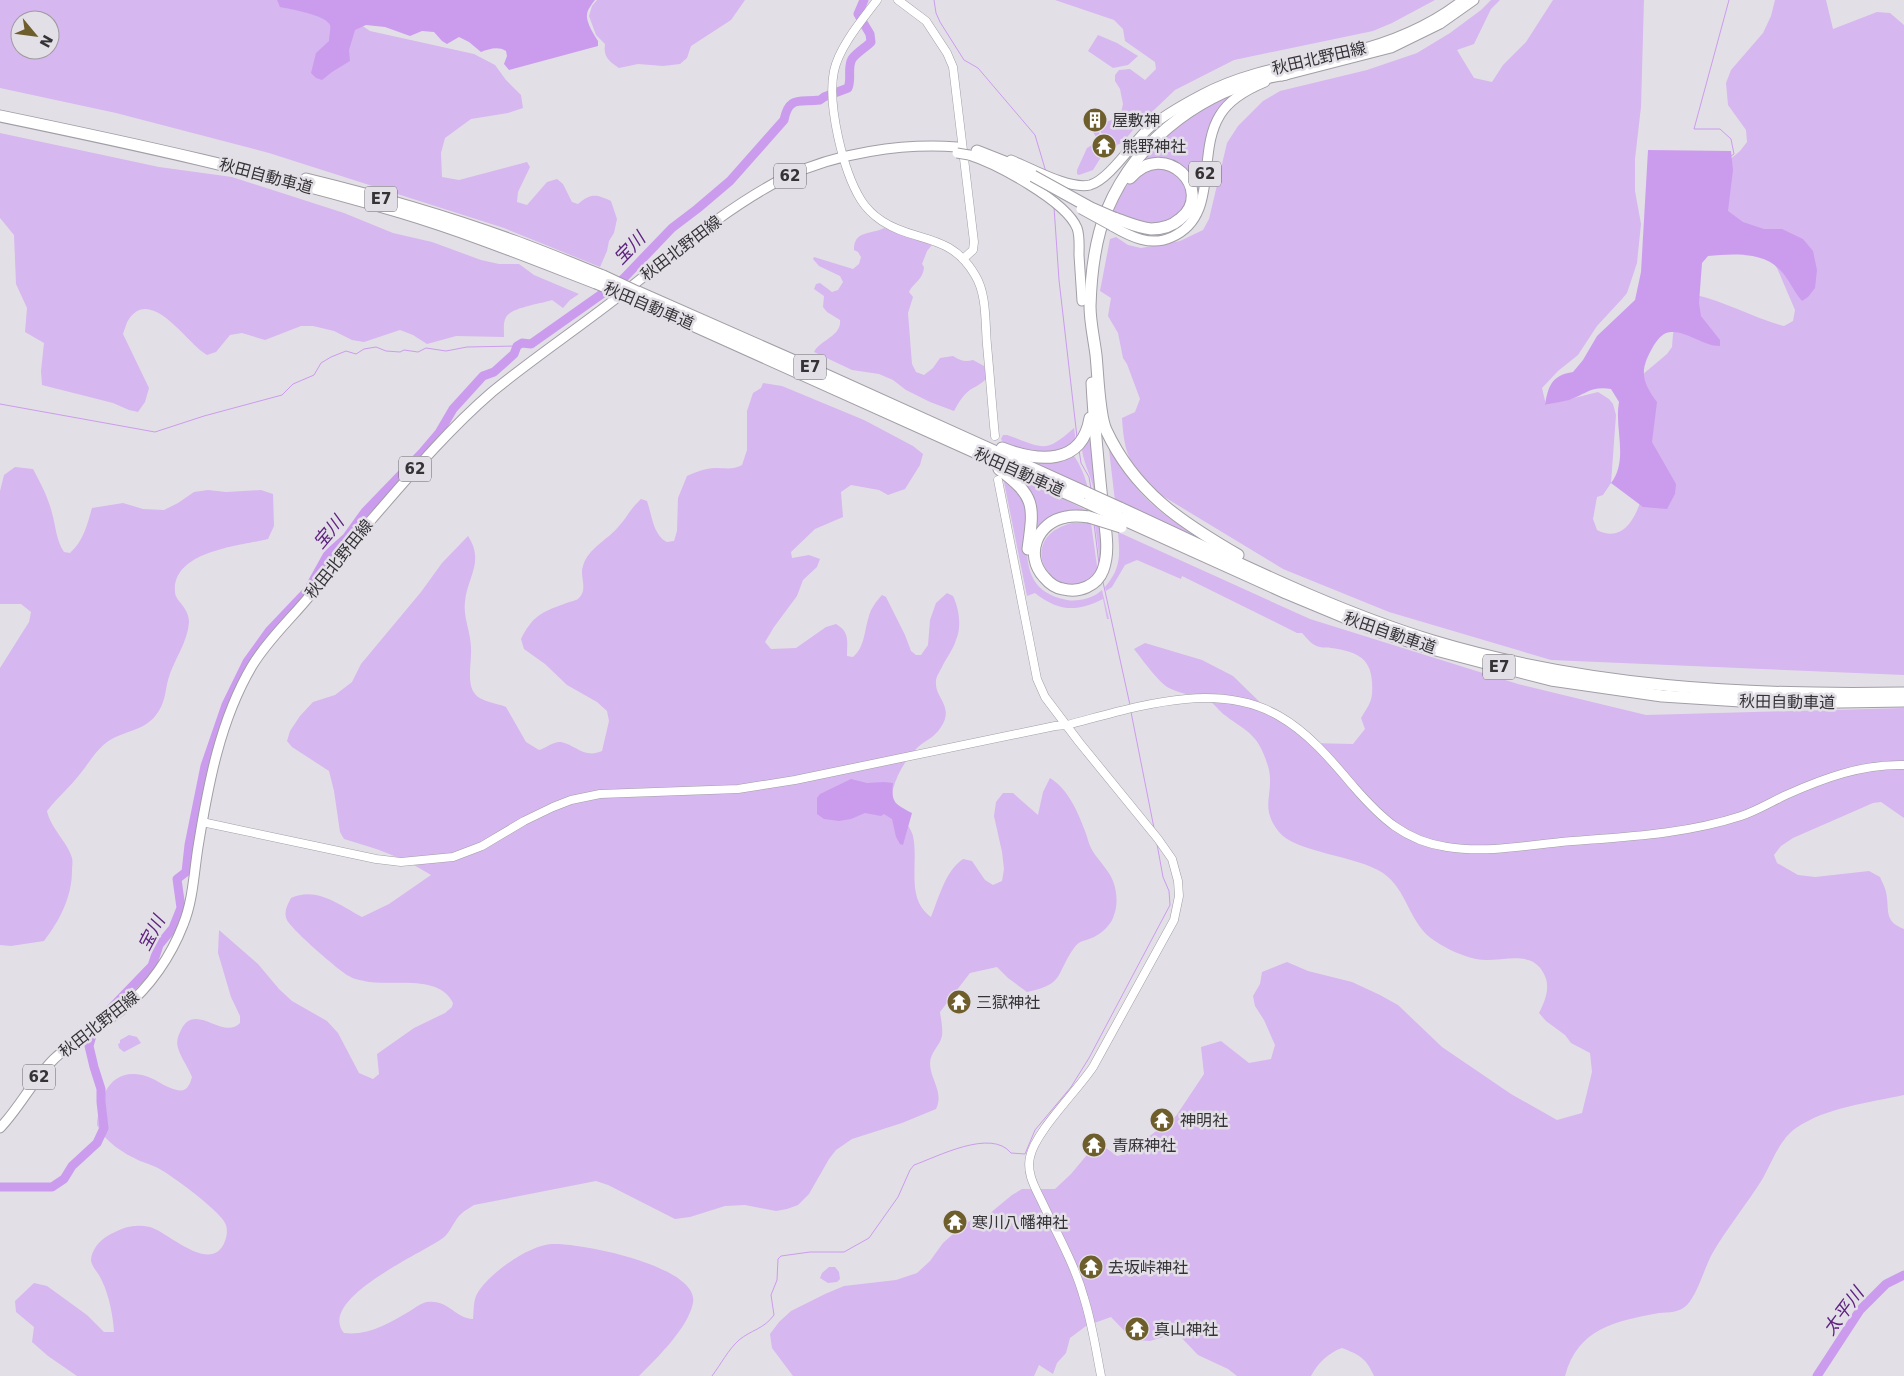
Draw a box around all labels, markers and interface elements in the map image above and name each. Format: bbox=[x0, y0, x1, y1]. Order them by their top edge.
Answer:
north arrow bbox=[10, 10, 60, 60]
text: N bbox=[37, 32, 56, 50]
street label: 秋田北野田線 bbox=[1270, 38, 1368, 78]
building icon: 屋敷神 bbox=[1082, 107, 1108, 133]
place label: 屋敷神 bbox=[1112, 111, 1160, 130]
temple icon: 熊野神社 bbox=[1091, 133, 1117, 159]
place label: 熊野神社 bbox=[1122, 137, 1186, 156]
street label: 秋田自動車道 bbox=[217, 154, 315, 198]
road number: 62 bbox=[1189, 162, 1221, 186]
road number: 62 bbox=[774, 164, 806, 188]
road number: E7 bbox=[365, 186, 397, 212]
street label: 秋田北野田線 bbox=[637, 212, 725, 284]
water label: 宝川 bbox=[609, 226, 650, 268]
street label: 秋田自動車道 bbox=[601, 278, 697, 334]
road number: E7 bbox=[794, 354, 826, 380]
street label: 秋田自動車道 bbox=[971, 444, 1067, 500]
road number: 62 bbox=[399, 456, 431, 482]
water label: 宝川 bbox=[308, 510, 349, 553]
street label: 秋田北野田線 bbox=[301, 516, 377, 602]
street label: 秋田自動車道 bbox=[1342, 608, 1438, 658]
road number: E7 bbox=[1483, 654, 1515, 680]
street label: 秋田自動車道 bbox=[1739, 692, 1835, 712]
water label: 宝川 bbox=[133, 910, 170, 954]
street label: 秋田北野田線 bbox=[55, 987, 143, 1061]
temple icon: 三獄神社 bbox=[946, 989, 972, 1015]
place label: 三獄神社 bbox=[976, 993, 1040, 1012]
road number: 62 bbox=[23, 1064, 55, 1090]
temple icon: 神明社 bbox=[1149, 1107, 1175, 1133]
place label: 神明社 bbox=[1180, 1111, 1228, 1130]
temple icon: 青麻神社 bbox=[1081, 1132, 1107, 1158]
place label: 青麻神社 bbox=[1112, 1136, 1176, 1155]
temple icon: 寒川八幡神社 bbox=[942, 1209, 968, 1235]
place label: 寒川八幡神社 bbox=[972, 1213, 1068, 1232]
temple icon: 去坂峠神社 bbox=[1078, 1254, 1104, 1280]
place label: 去坂峠神社 bbox=[1108, 1258, 1188, 1277]
water label: 太平川 bbox=[1818, 1282, 1869, 1339]
temple icon: 真山神社 bbox=[1124, 1316, 1150, 1342]
place label: 真山神社 bbox=[1154, 1320, 1218, 1339]

